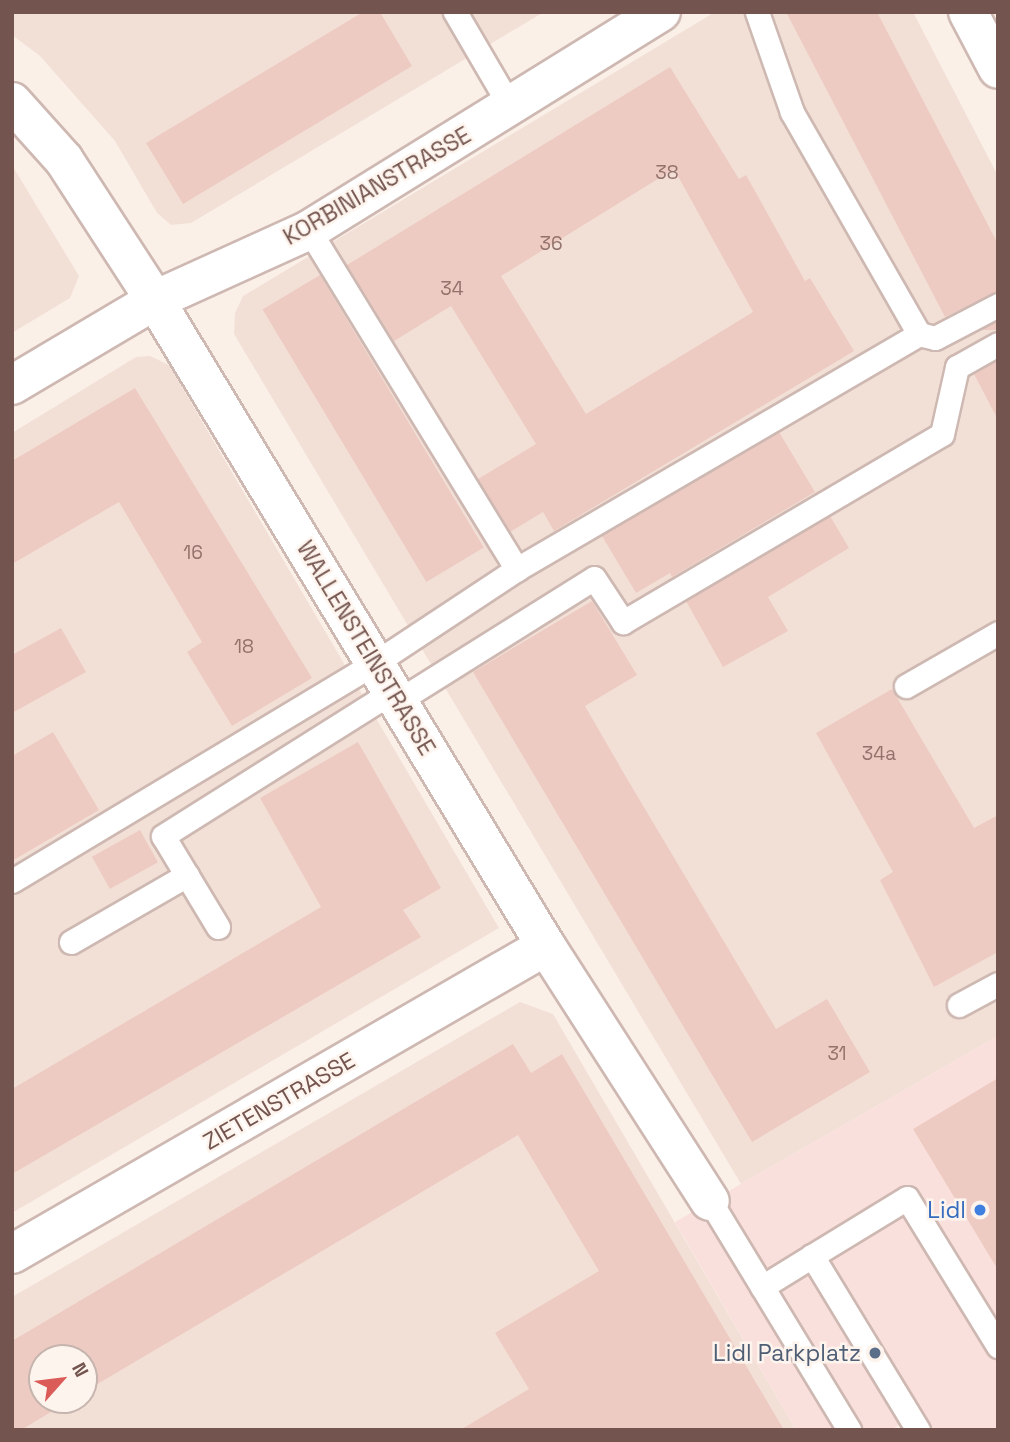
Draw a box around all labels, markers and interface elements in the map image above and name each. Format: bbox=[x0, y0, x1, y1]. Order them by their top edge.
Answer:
street label: KORBINIANSTRASSE bbox=[278, 121, 476, 251]
house number: 38 bbox=[655, 162, 679, 184]
house number: 36 bbox=[539, 233, 563, 255]
house number: 34 bbox=[440, 278, 464, 300]
street label: WALLENSTEINSTRASSE bbox=[291, 536, 441, 760]
house number: 16 bbox=[183, 542, 203, 564]
house number: 18 bbox=[234, 636, 254, 658]
house number: 34a bbox=[862, 743, 896, 765]
house number: 31 bbox=[827, 1043, 847, 1065]
street label: ZIETENSTRASSE bbox=[198, 1046, 360, 1156]
place label: Lidl bbox=[927, 1196, 966, 1224]
marker: Lidl bbox=[972, 1202, 988, 1218]
place label: Lidl Parkplatz bbox=[713, 1339, 861, 1367]
north arrow bbox=[28, 1344, 98, 1414]
marker: Lidl Parkplatz bbox=[867, 1345, 883, 1361]
text: N bbox=[66, 1358, 94, 1381]

